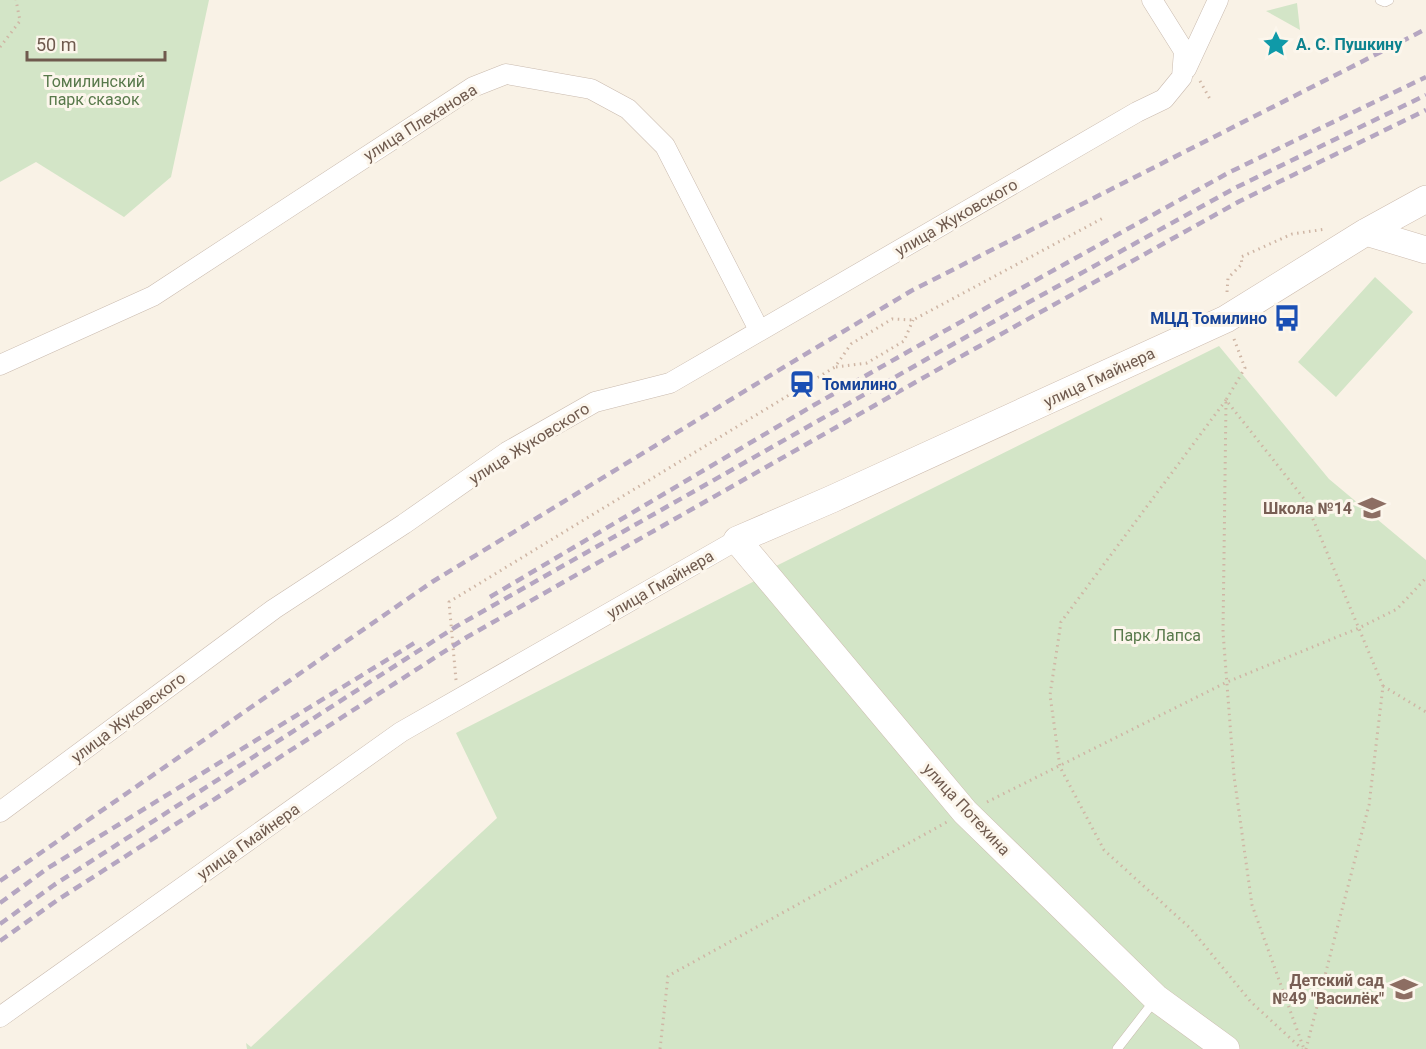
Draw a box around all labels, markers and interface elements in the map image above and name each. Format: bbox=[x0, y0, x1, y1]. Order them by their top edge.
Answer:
scale bar bbox=[27, 24, 165, 62]
place icon: А. С. Пушкину bbox=[1261, 29, 1291, 59]
text: 50 m bbox=[36, 34, 76, 55]
place label: А. С. Пушкину bbox=[1296, 35, 1403, 54]
park label: Томилинский парк сказок bbox=[43, 72, 145, 109]
street label: улица Плеханова bbox=[360, 80, 480, 165]
street label: улица Жуковского bbox=[892, 175, 1021, 260]
bus stop icon: МЦД Томилино bbox=[1272, 303, 1302, 333]
place label: МЦД Томилино bbox=[1150, 309, 1267, 328]
street label: улица Гмайнера bbox=[1041, 343, 1158, 412]
station icon: Томилино bbox=[787, 369, 817, 399]
place label: Томилино bbox=[822, 375, 897, 394]
street label: улица Жуковского bbox=[466, 399, 593, 488]
school or university icon: Школа №14 bbox=[1357, 493, 1387, 523]
place label: Школа №14 bbox=[1263, 499, 1352, 518]
street label: улица Гмайнера bbox=[603, 546, 717, 623]
park label: Парк Лапса bbox=[1113, 626, 1201, 645]
street label: улица Жуковского bbox=[67, 668, 189, 767]
street label: улица Потехина bbox=[919, 759, 1014, 859]
street label: улица Гмайнера bbox=[194, 799, 303, 884]
place label: Детский сад №49 "Василёк" bbox=[1272, 971, 1384, 1008]
school or university icon: Детский сад №49 "Василёк" bbox=[1389, 974, 1419, 1004]

